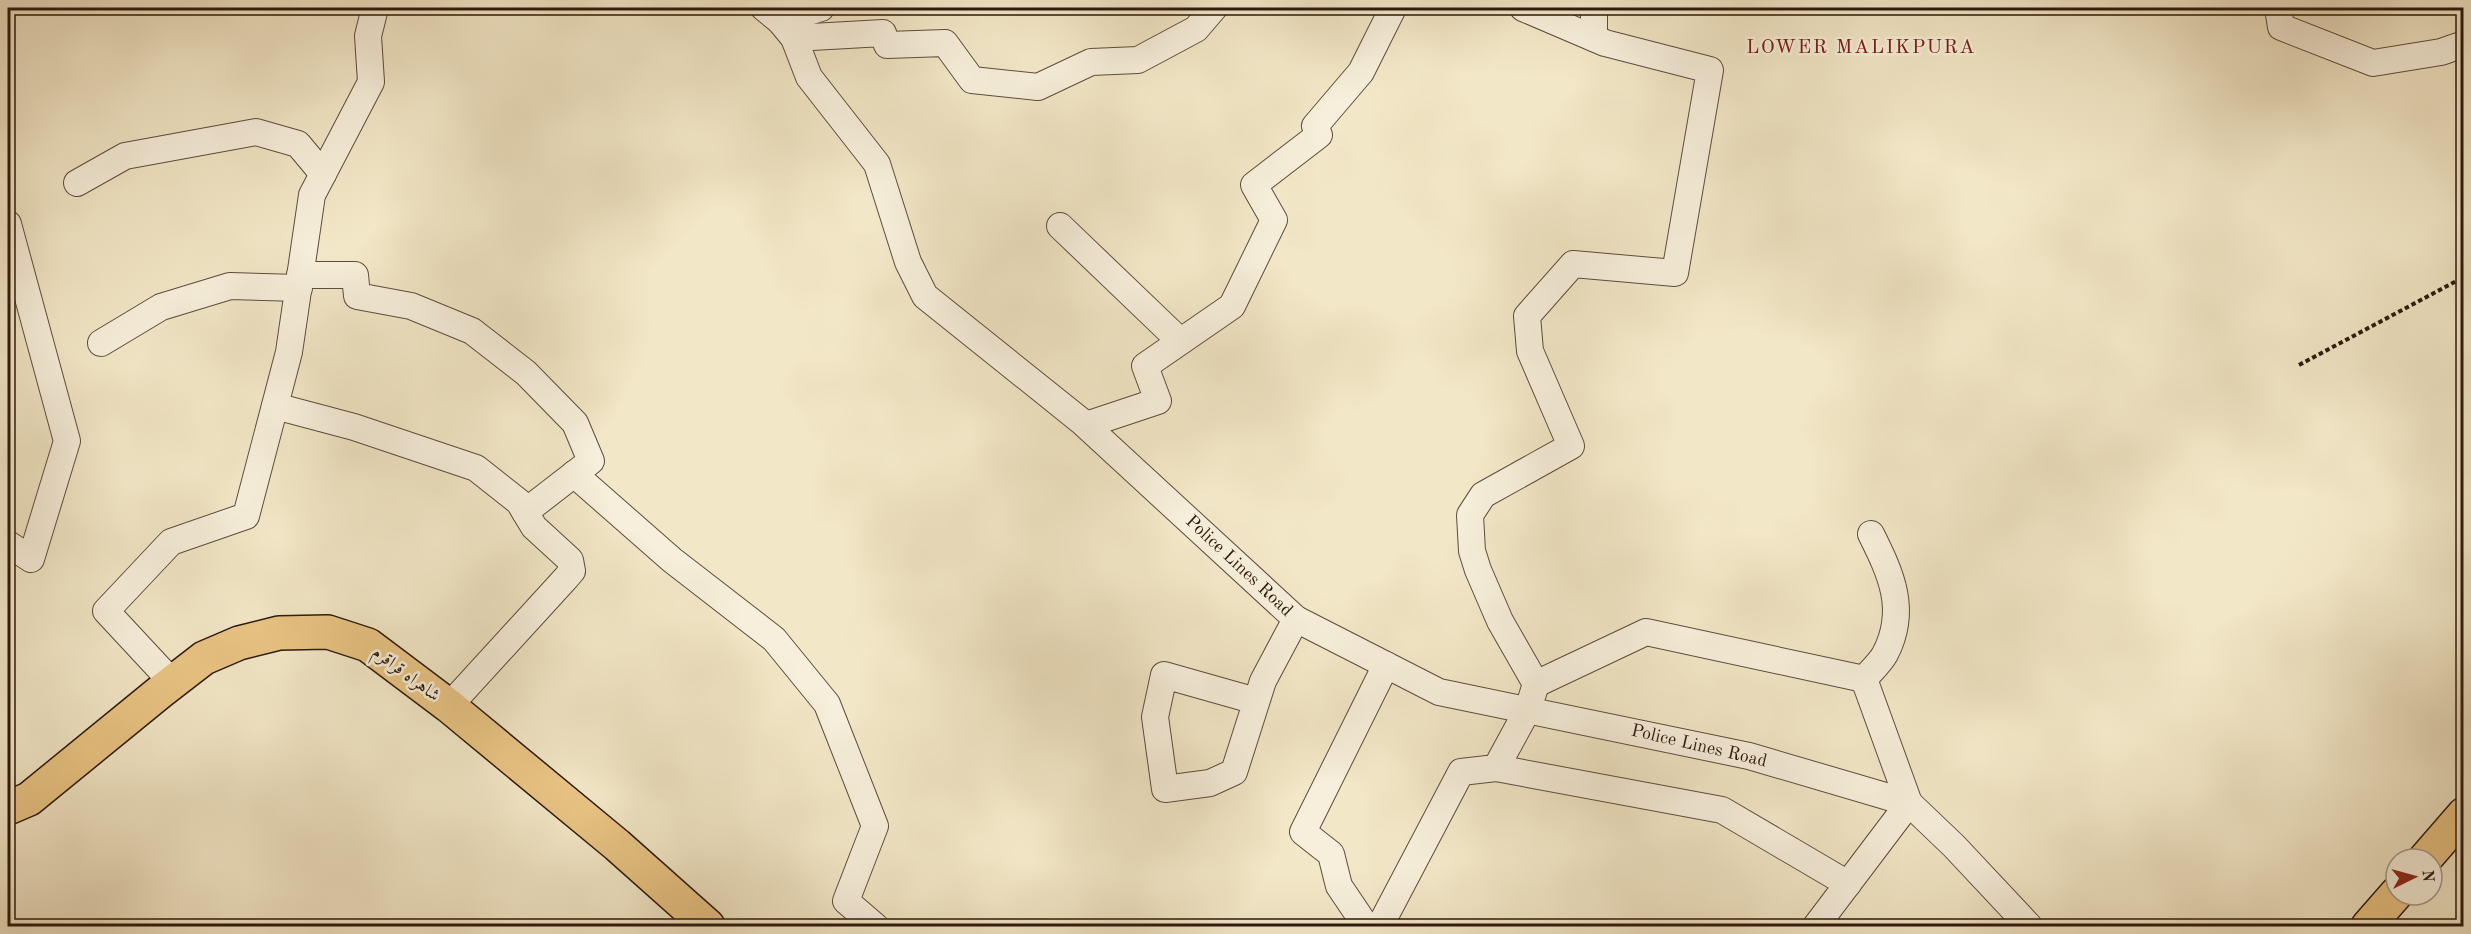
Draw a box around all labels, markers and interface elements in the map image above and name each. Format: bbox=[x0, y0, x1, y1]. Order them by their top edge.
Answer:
district label: LOWER MALIKPURA bbox=[1746, 38, 1976, 58]
street label: Police Lines Road bbox=[1182, 512, 1296, 620]
street label: شاہراہ قراقرم bbox=[365, 643, 443, 710]
street label: Police Lines Road bbox=[1629, 722, 1769, 770]
north arrow bbox=[2384, 847, 2444, 907]
text: N bbox=[2418, 869, 2436, 883]

